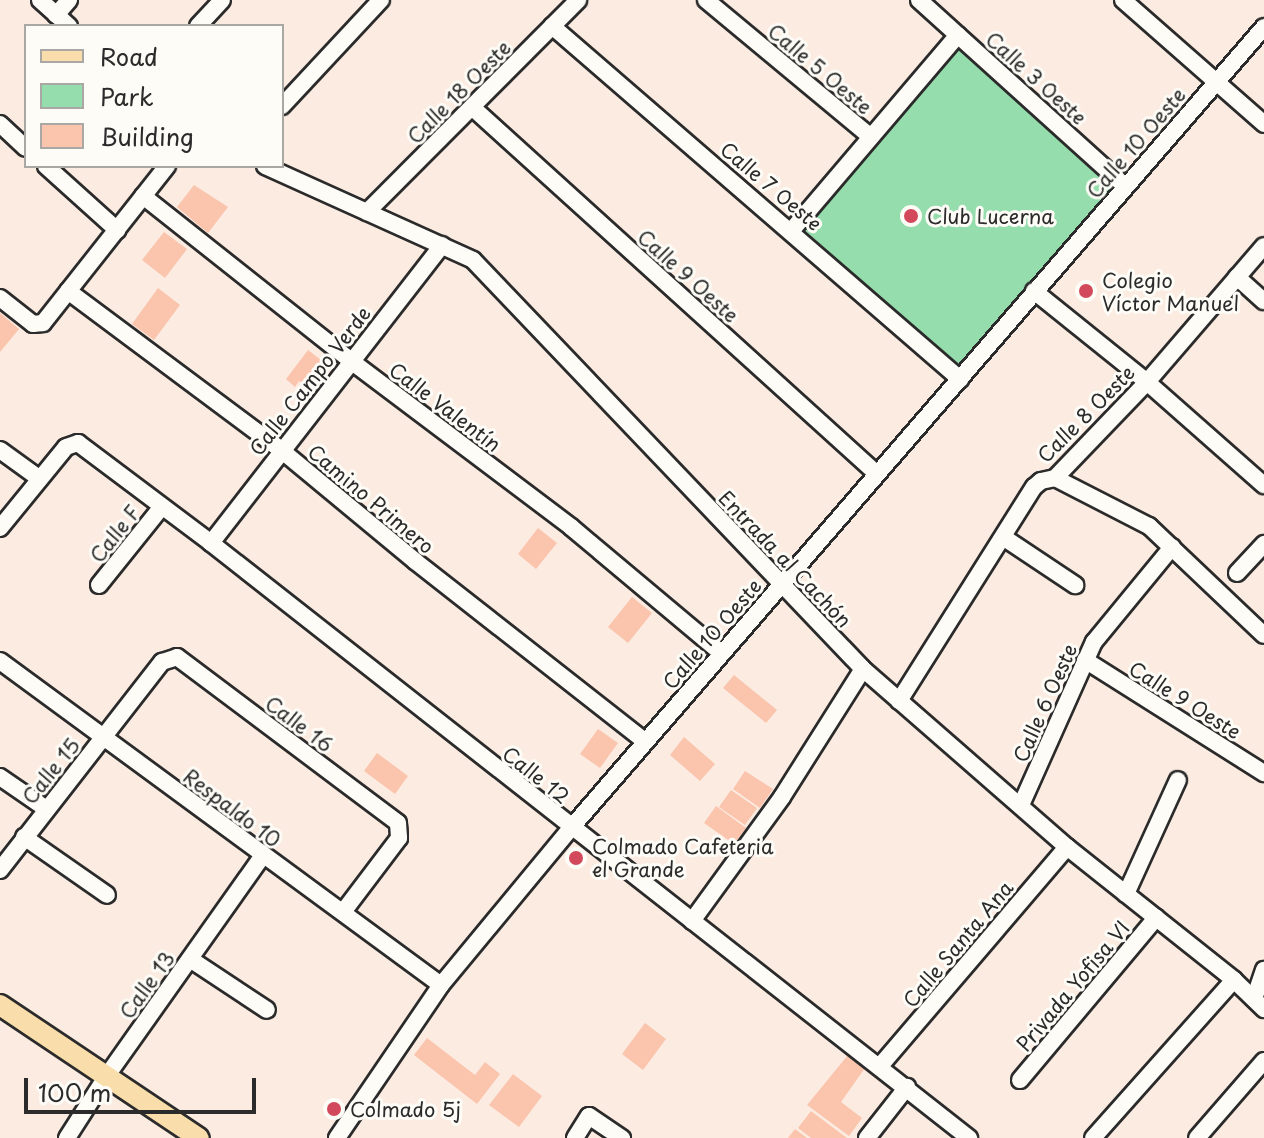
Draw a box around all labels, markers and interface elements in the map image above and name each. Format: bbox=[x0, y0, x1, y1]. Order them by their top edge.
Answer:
street label: Calle 5 Oeste bbox=[764, 19, 876, 119]
legend bbox=[24, 24, 284, 168]
street label: Calle 3 Oeste bbox=[981, 26, 1091, 130]
street label: Calle 18 Oeste bbox=[402, 35, 516, 149]
text: Road bbox=[100, 38, 158, 74]
text: Park bbox=[100, 78, 154, 114]
street label: Calle 10 Oeste bbox=[1082, 83, 1190, 203]
text: Building bbox=[100, 118, 194, 154]
street label: Calle 7 Oeste bbox=[715, 136, 827, 236]
place label: Club Lucerna bbox=[927, 204, 1054, 228]
marker: Club Lucerna bbox=[902, 207, 920, 225]
street label: Calle 9 Oeste bbox=[633, 225, 743, 327]
place label: Colegio Víctor Manuel bbox=[1102, 268, 1239, 315]
marker: Colegio Víctor Manuel bbox=[1077, 282, 1095, 300]
street label: Calle Campo Verde bbox=[244, 302, 376, 460]
street label: Calle Valentín bbox=[385, 357, 505, 457]
street label: Calle 8 Oeste bbox=[1033, 361, 1139, 467]
street label: Camino Primero bbox=[304, 440, 438, 558]
street label: Entrada al Cachón bbox=[713, 485, 857, 633]
street label: Calle F bbox=[85, 501, 145, 567]
street label: Calle 10 Oeste bbox=[658, 574, 766, 694]
street label: Calle 6 Oeste bbox=[1008, 639, 1082, 767]
street label: Calle 9 Oeste bbox=[1125, 656, 1245, 744]
street label: Calle 16 bbox=[261, 691, 337, 757]
street label: Calle 15 bbox=[17, 734, 85, 808]
street label: Calle 12 bbox=[498, 741, 574, 809]
street label: Respaldo 10 bbox=[178, 763, 286, 853]
place label: Colmado Cafeteria el Grande bbox=[592, 834, 772, 881]
marker: Colmado Cafeteria el Grande bbox=[567, 849, 585, 867]
street label: Calle Santa Ana bbox=[898, 875, 1018, 1013]
street label: Privada Yofisa VI bbox=[1011, 916, 1135, 1056]
street label: Calle 13 bbox=[115, 947, 179, 1023]
scale bar bbox=[28, 1062, 260, 1112]
text: 100 m bbox=[38, 1074, 111, 1110]
place label: Colmado 5j bbox=[350, 1097, 460, 1121]
marker: Colmado 5j bbox=[325, 1100, 343, 1118]

